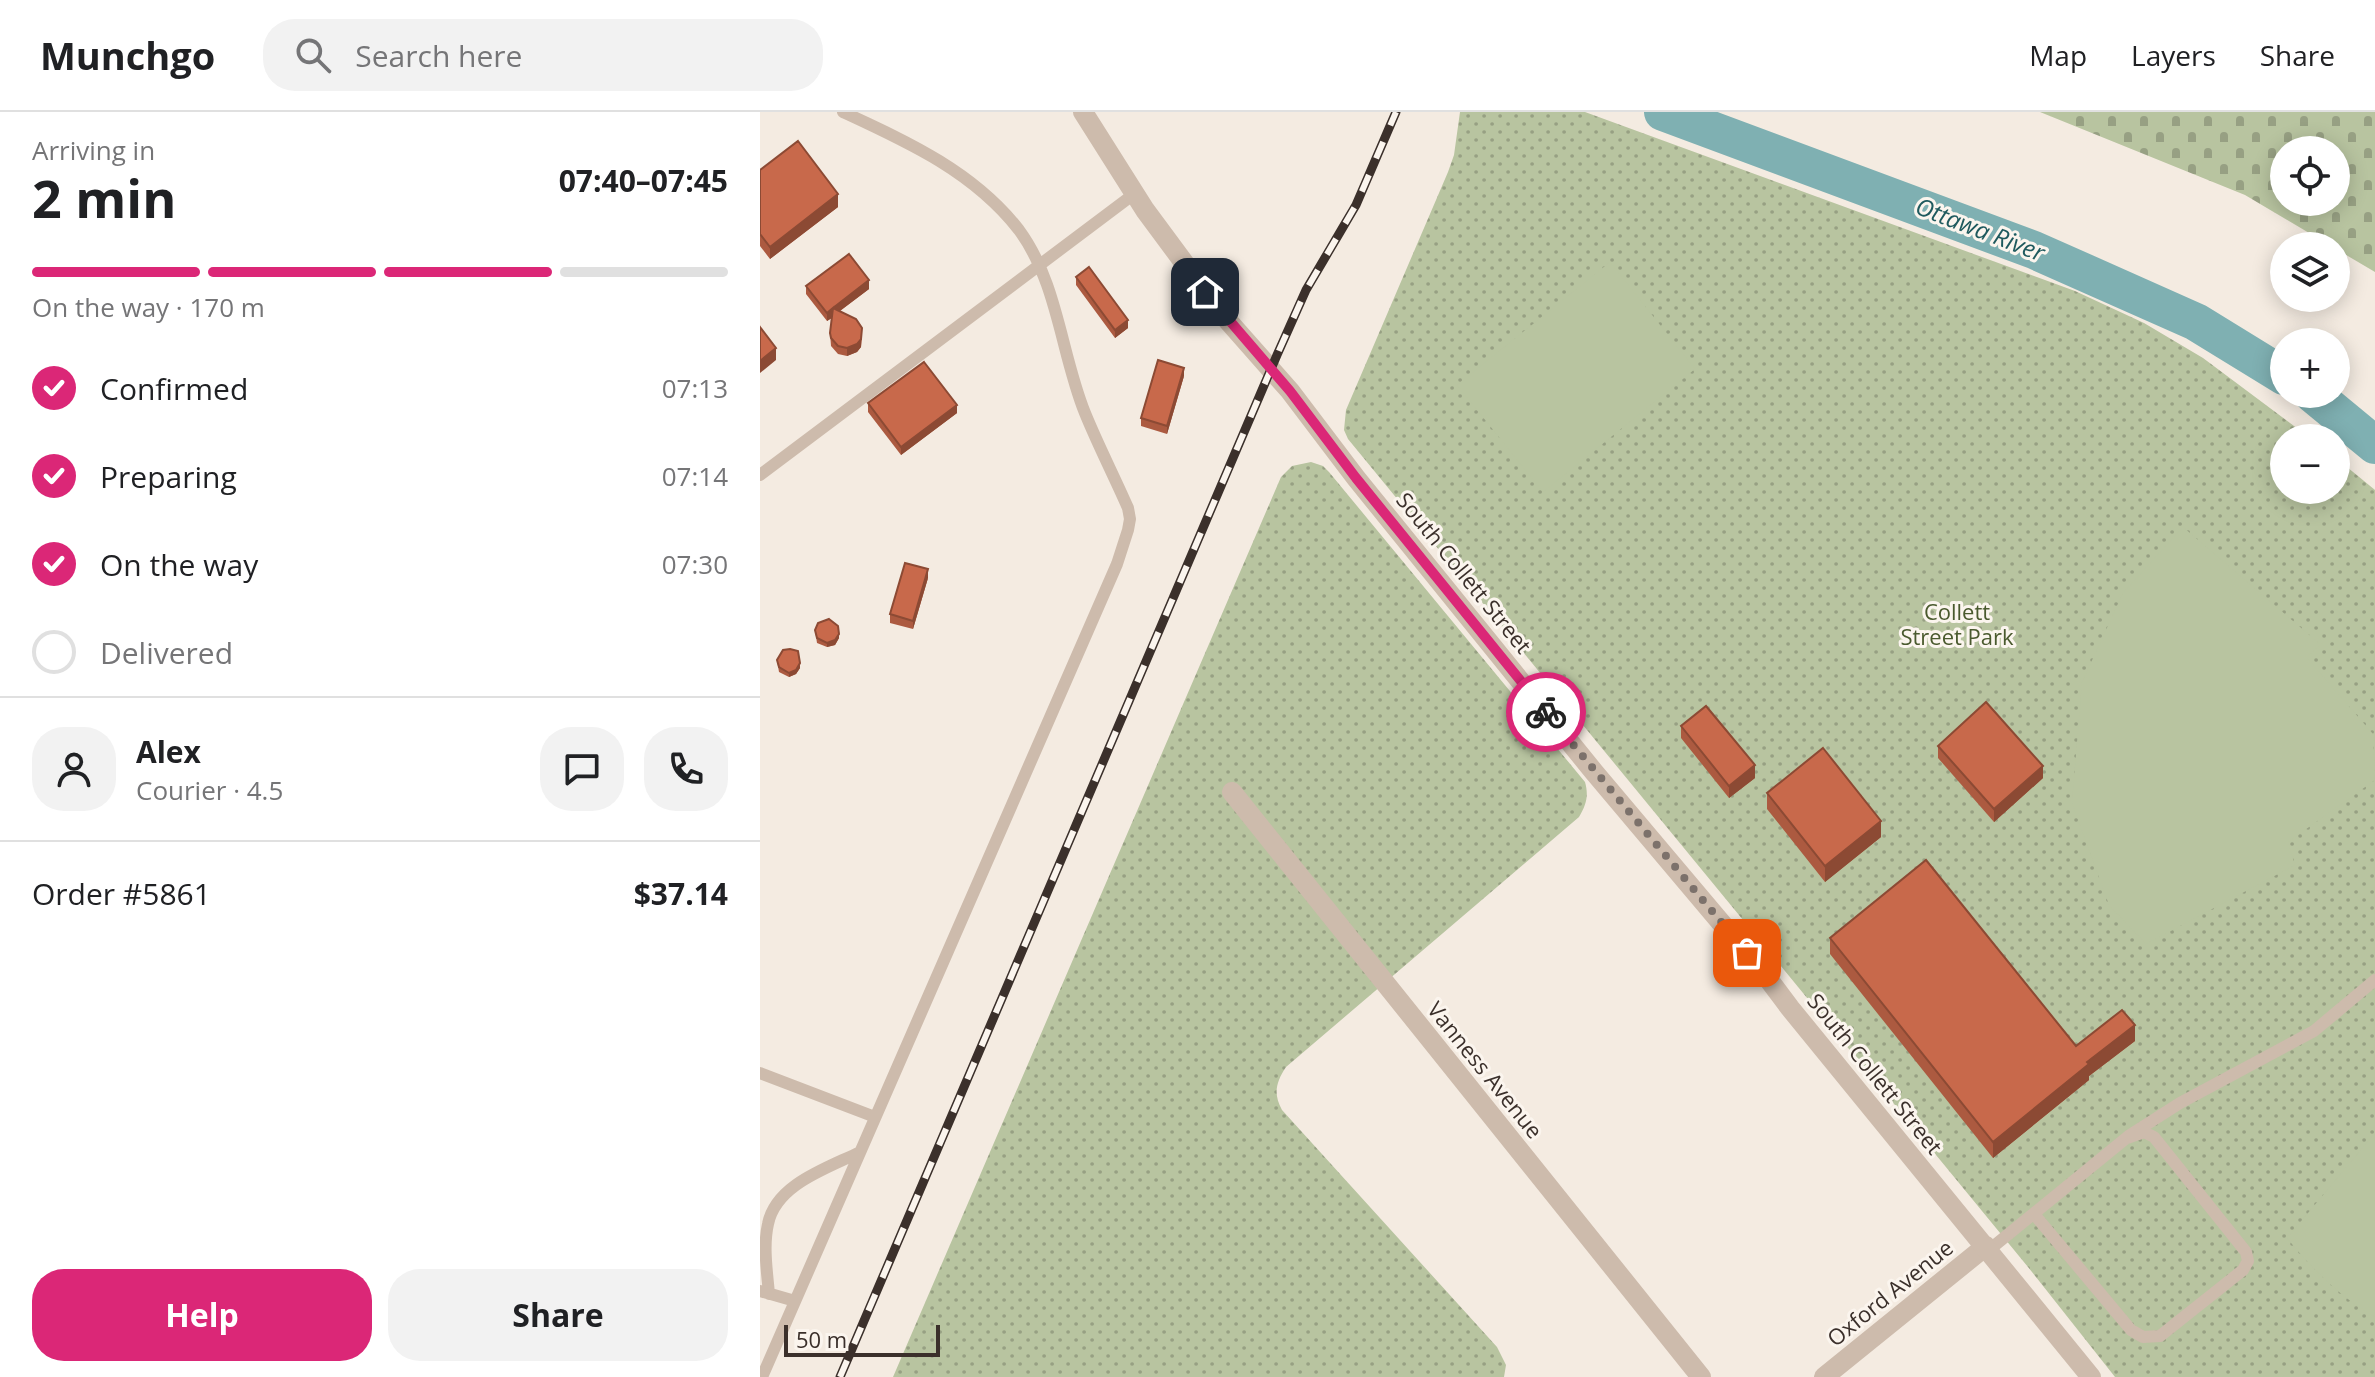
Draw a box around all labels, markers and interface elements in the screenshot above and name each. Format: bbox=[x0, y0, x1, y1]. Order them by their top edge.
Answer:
search box bbox=[263, 19, 823, 91]
text: Munchgo bbox=[40, 29, 215, 81]
icon: search bbox=[291, 33, 335, 77]
text: Search here bbox=[355, 35, 522, 76]
text: Map bbox=[2029, 36, 2087, 74]
text: Layers bbox=[2131, 36, 2216, 74]
text: Share bbox=[2260, 36, 2335, 74]
text: Arriving in bbox=[32, 132, 155, 168]
map controls bbox=[2270, 136, 2350, 504]
button: locate bbox=[2270, 136, 2350, 216]
text: 07:40–07:45 bbox=[559, 160, 728, 201]
text: 2 min bbox=[32, 162, 176, 233]
water label: Ottawa River bbox=[1911, 189, 2051, 269]
button: layers bbox=[2270, 232, 2350, 312]
pin bbox=[1171, 258, 1239, 326]
icon: home bbox=[1183, 270, 1227, 314]
text: On the way · 170 m bbox=[32, 289, 265, 325]
button: + bbox=[2270, 328, 2350, 408]
icon: check bbox=[32, 366, 76, 410]
text: Confirmed bbox=[100, 368, 248, 409]
text: 07:13 bbox=[662, 370, 728, 406]
button: − bbox=[2270, 424, 2350, 504]
icon: check bbox=[32, 454, 76, 498]
text: Preparing bbox=[100, 456, 237, 497]
text: 07:14 bbox=[662, 458, 728, 494]
street label: South Collett Street bbox=[1390, 486, 1539, 659]
icon: check bbox=[32, 542, 76, 586]
text: On the way bbox=[100, 544, 258, 585]
text: 07:30 bbox=[662, 546, 728, 582]
park label: Collett Street Park bbox=[1900, 596, 2014, 651]
text: Delivered bbox=[100, 632, 233, 673]
courier bbox=[1506, 672, 1586, 752]
icon: bike bbox=[1524, 690, 1568, 734]
button: person bbox=[32, 727, 116, 811]
button: chat bbox=[540, 727, 624, 811]
button: phone bbox=[644, 727, 728, 811]
text: Alex bbox=[136, 731, 201, 772]
text: Courier · 4.5 bbox=[136, 772, 283, 808]
text: Order #5861 bbox=[32, 873, 211, 914]
text: $37.14 bbox=[634, 873, 728, 914]
pin bbox=[1713, 919, 1781, 987]
icon: bag bbox=[1725, 931, 1769, 975]
street label: South Collett Street bbox=[1801, 987, 1950, 1160]
street label: Vanness Avenue bbox=[1421, 995, 1550, 1144]
street label: Oxford Avenue bbox=[1820, 1232, 1959, 1352]
button: Help bbox=[32, 1269, 372, 1361]
button: Share bbox=[388, 1269, 728, 1361]
scale bar bbox=[784, 1321, 940, 1357]
text: 50 m bbox=[796, 1324, 847, 1354]

